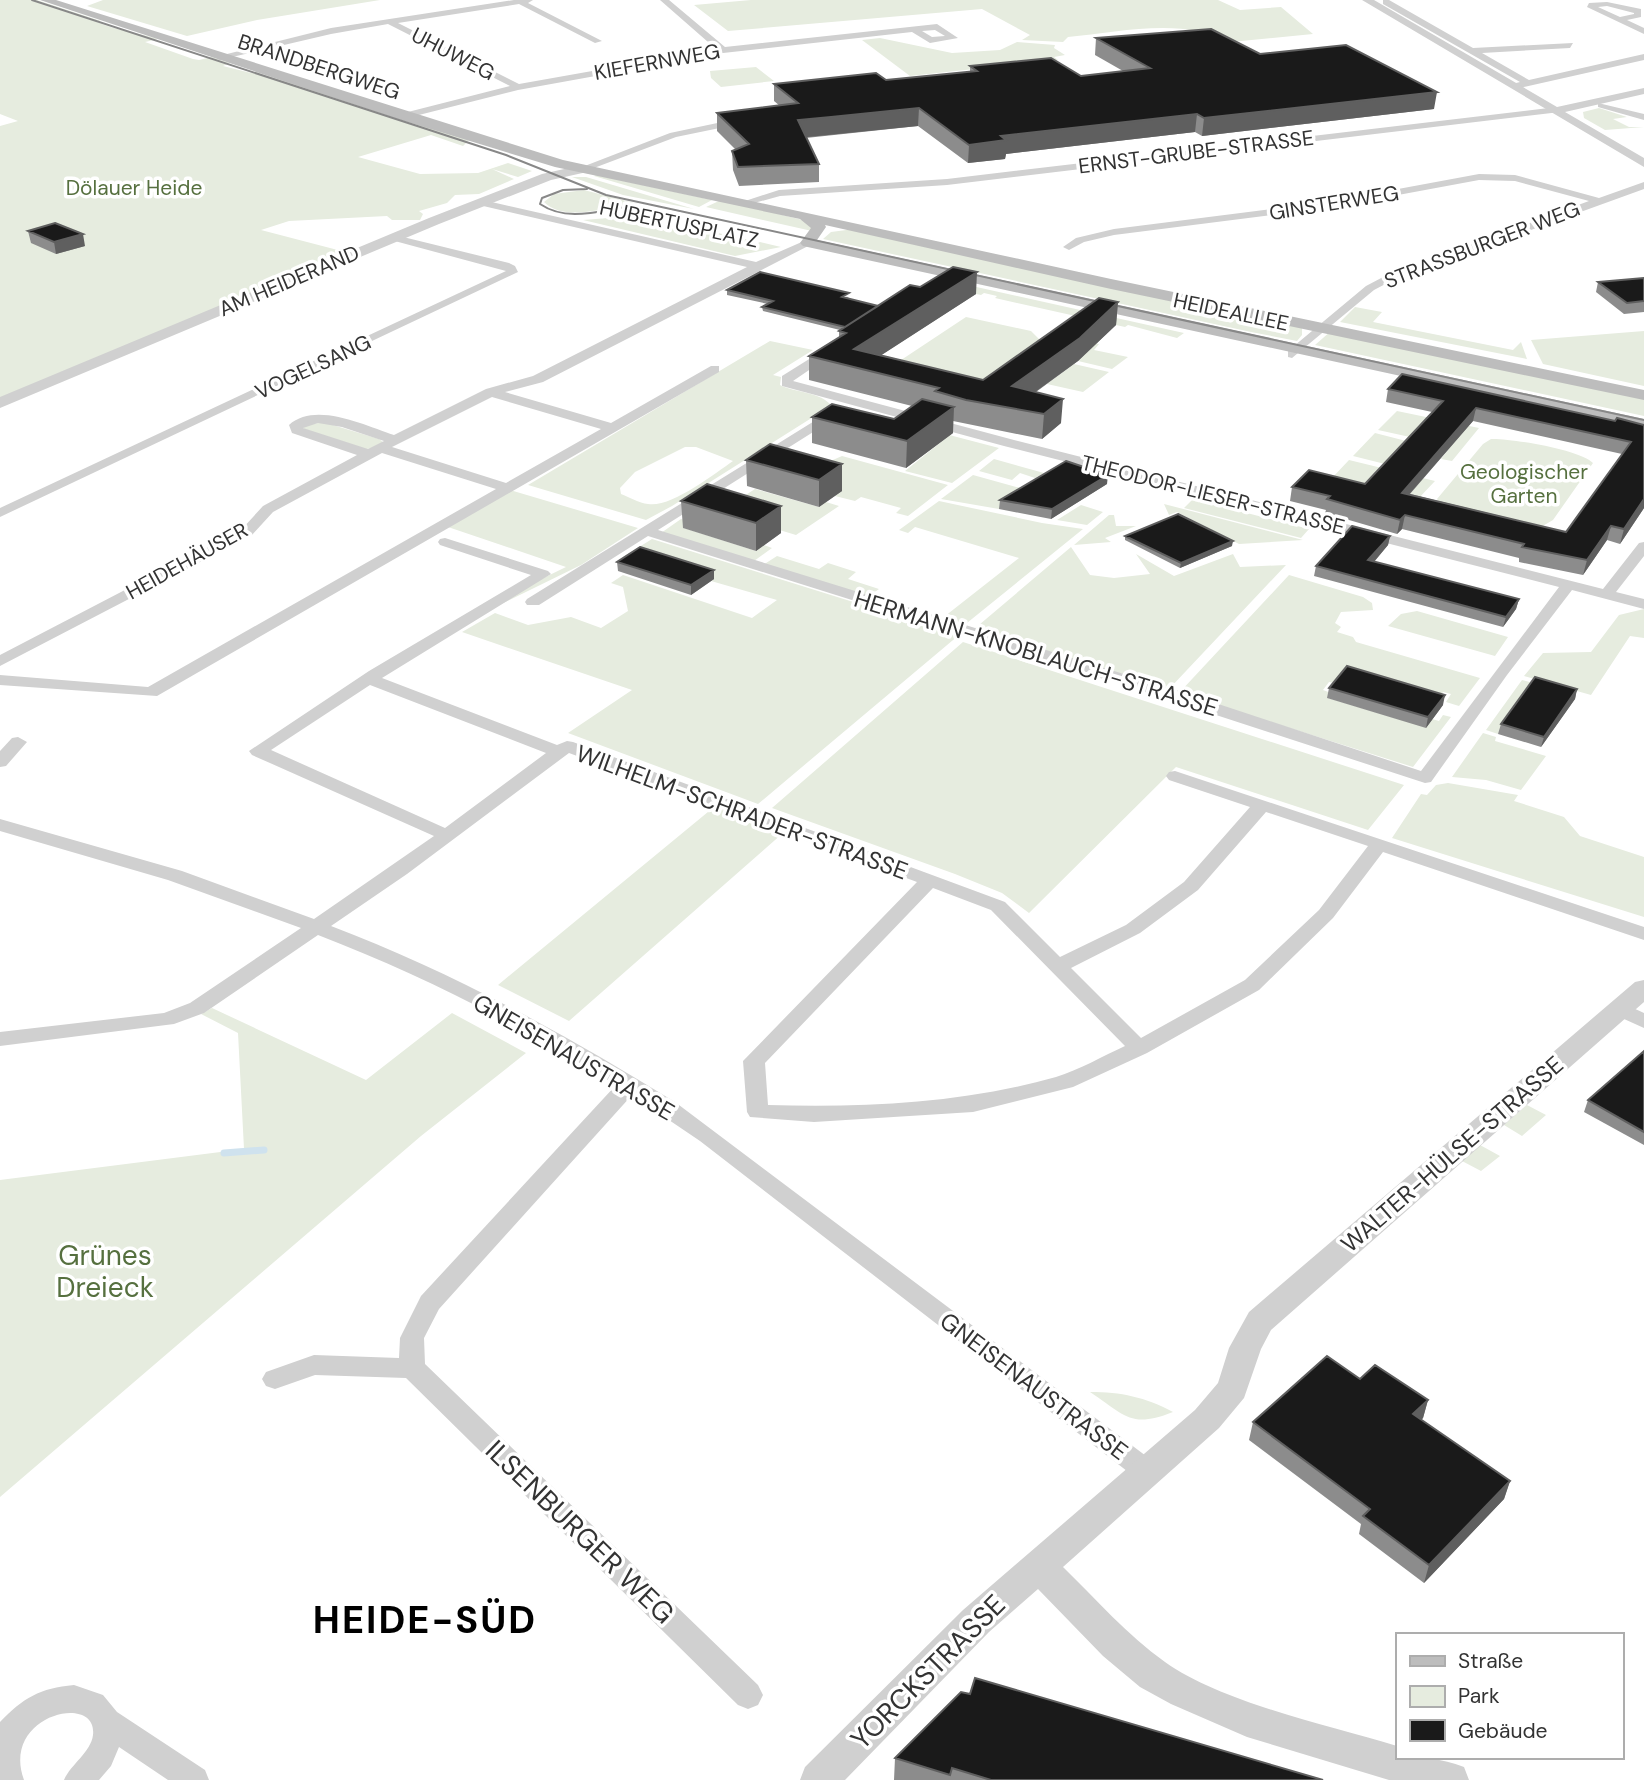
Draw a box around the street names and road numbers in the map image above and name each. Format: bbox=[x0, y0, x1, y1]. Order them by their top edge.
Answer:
street label: UHUWEG bbox=[407, 21, 499, 87]
street label: BRANDBERGWEG bbox=[234, 28, 404, 106]
street label: KIEFERNWEG bbox=[592, 37, 722, 87]
street label: ERNST-GRUBE-STRASSE bbox=[1077, 124, 1315, 180]
street label: GINSTERWEG bbox=[1267, 179, 1401, 227]
street label: HUBERTUSPLATZ bbox=[597, 194, 761, 254]
street label: STRASSBURGER WEG bbox=[1380, 195, 1584, 295]
street label: AM HEIDERAND bbox=[215, 239, 363, 323]
street label: HEIDEALLEE bbox=[1171, 286, 1291, 338]
street label: VOGELSANG bbox=[251, 328, 375, 406]
street label: THEODOR-LIESER-STRASSE bbox=[1078, 449, 1348, 541]
street label: HEIDEHÄUSER bbox=[121, 516, 253, 606]
street label: HERMANN-KNOBLAUCH-STRASSE bbox=[850, 583, 1222, 723]
street label: WILHELM-SCHRADER-STRASSE bbox=[572, 737, 912, 887]
street label: GNEISENAUSTRASSE bbox=[468, 987, 680, 1127]
street label: WALTER-HÜLSE-STRASSE bbox=[1334, 1049, 1570, 1259]
street label: GNEISENAUSTRASSE bbox=[934, 1305, 1134, 1467]
street label: ILSENBURGER WEG bbox=[478, 1432, 682, 1632]
street label: YORCKSTRASSE bbox=[843, 1587, 1013, 1757]

